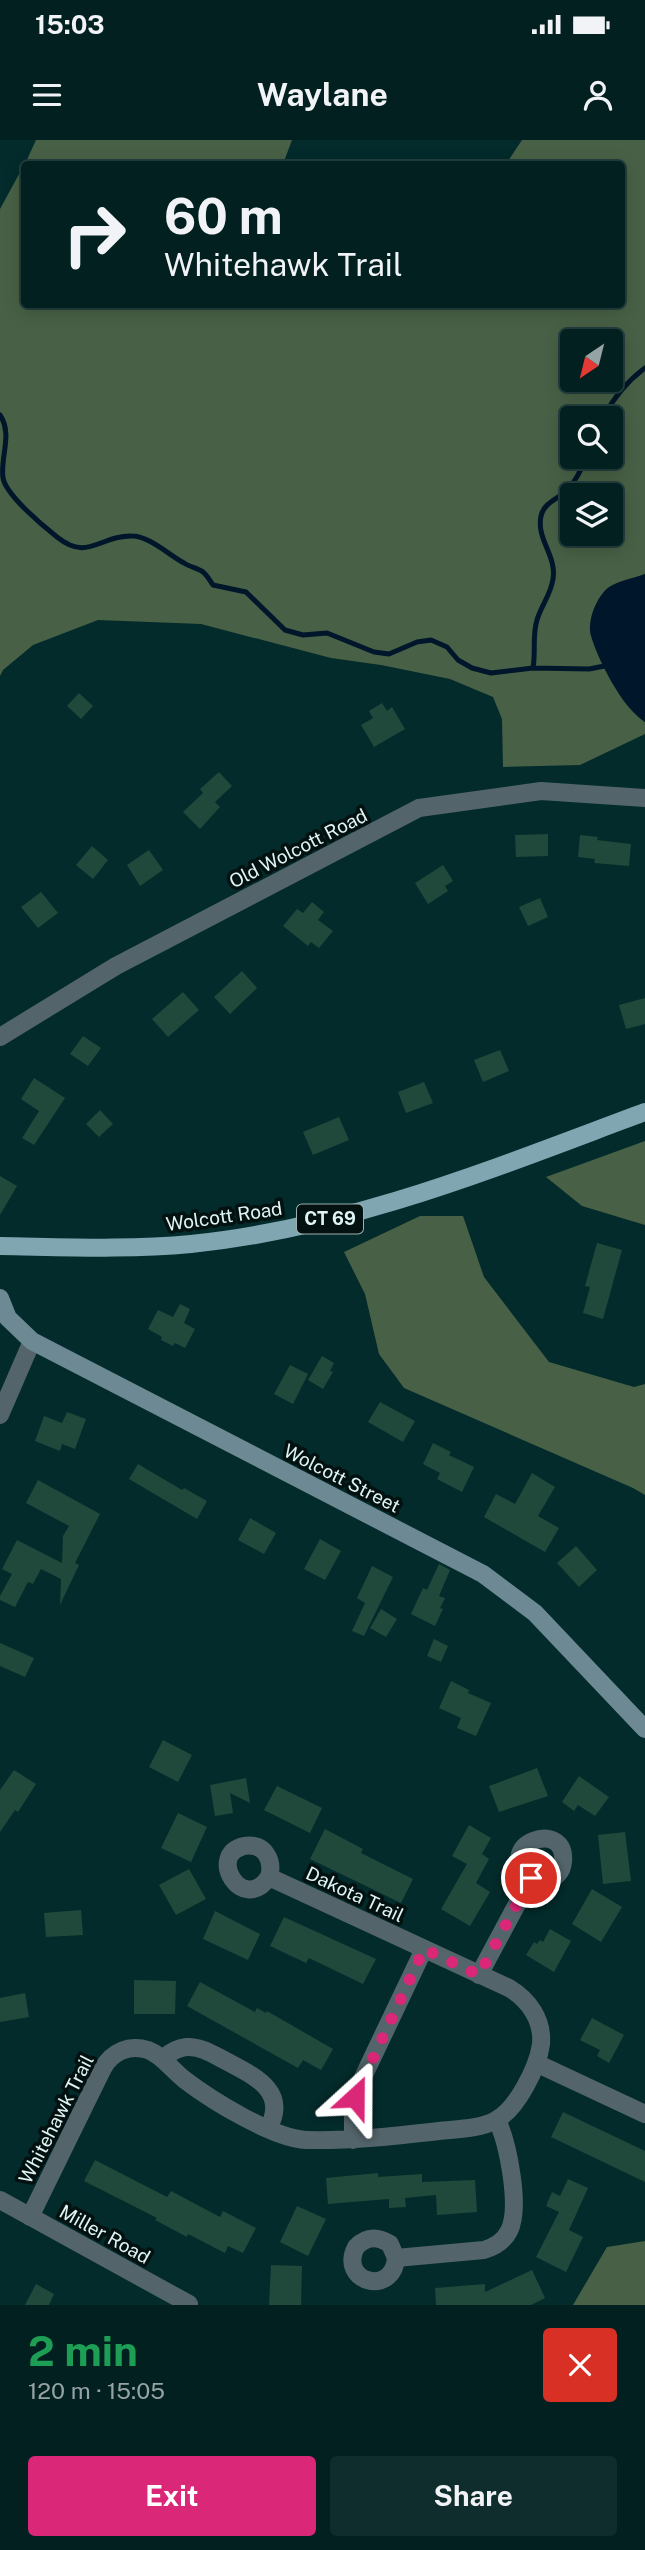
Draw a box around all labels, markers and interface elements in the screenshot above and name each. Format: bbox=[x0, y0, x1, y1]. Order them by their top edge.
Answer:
text: 15:03 bbox=[35, 9, 105, 40]
icon: menu bbox=[28, 76, 66, 114]
text: Waylane bbox=[257, 76, 388, 113]
icon: person bbox=[579, 76, 617, 114]
text: 60 m bbox=[164, 187, 283, 245]
icon: right bbox=[49, 189, 140, 280]
text: Whitehawk Trail bbox=[164, 246, 403, 283]
north arrow bbox=[560, 329, 623, 392]
map controls bbox=[560, 329, 623, 546]
button: search bbox=[560, 406, 623, 469]
button: layers bbox=[560, 483, 623, 546]
street label: Old Wolcott Road bbox=[225, 804, 371, 892]
street label: Wolcott Road bbox=[164, 1197, 284, 1235]
road number: CT 69 bbox=[297, 1204, 363, 1234]
street label: Wolcott Street bbox=[280, 1439, 404, 1517]
pin bbox=[501, 1848, 561, 1908]
icon: arrive bbox=[512, 1859, 550, 1897]
street label: Dakota Trail bbox=[303, 1862, 407, 1926]
street label: Whitehawk Trail bbox=[14, 2051, 98, 2187]
position arrow bbox=[318, 2060, 392, 2134]
street label: Miller Road bbox=[56, 2200, 154, 2268]
text: 2 min bbox=[28, 2326, 138, 2375]
button: close bbox=[543, 2328, 617, 2402]
text: 120 m · 15:05 bbox=[28, 2377, 165, 2404]
button: Exit bbox=[28, 2456, 316, 2536]
button: Share bbox=[330, 2456, 617, 2536]

